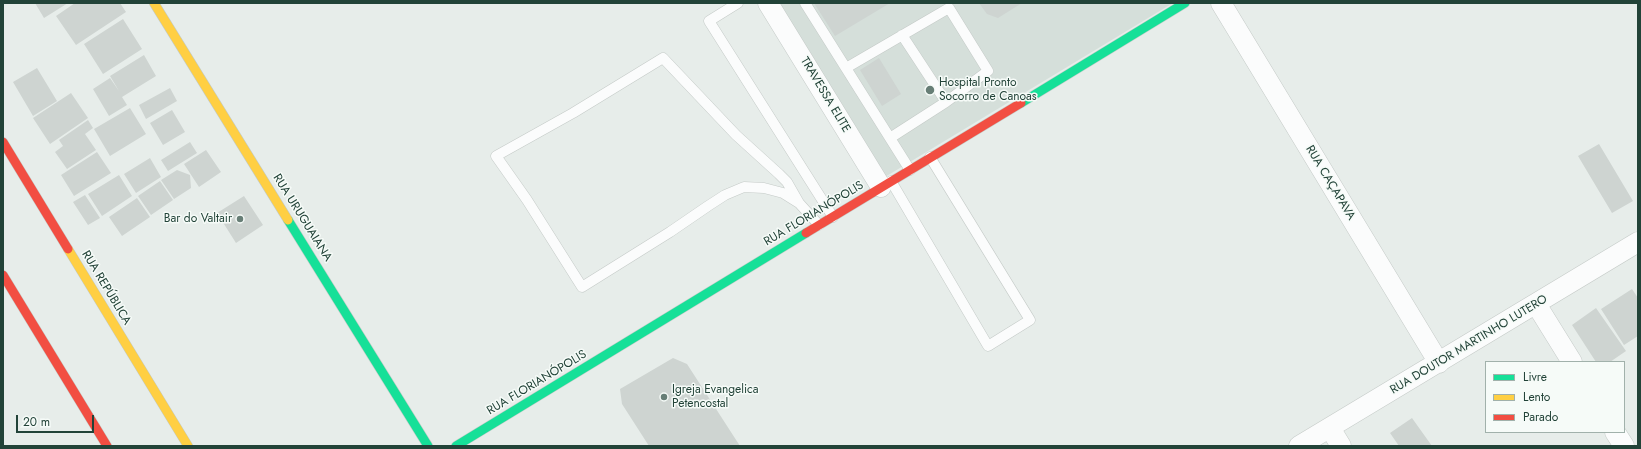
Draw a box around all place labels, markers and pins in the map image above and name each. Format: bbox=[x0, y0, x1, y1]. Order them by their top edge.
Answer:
place label: Hospital Pronto Socorro de Canoas bbox=[939, 76, 1037, 104]
marker: Hospital Pronto Socorro de Canoas bbox=[924, 84, 936, 96]
place label: Bar do Valtair bbox=[164, 212, 232, 226]
marker: Bar do Valtair bbox=[235, 214, 245, 224]
place label: Igreja Evangelica Petencostal bbox=[672, 383, 759, 411]
marker: Igreja Evangelica Petencostal bbox=[659, 392, 669, 402]

